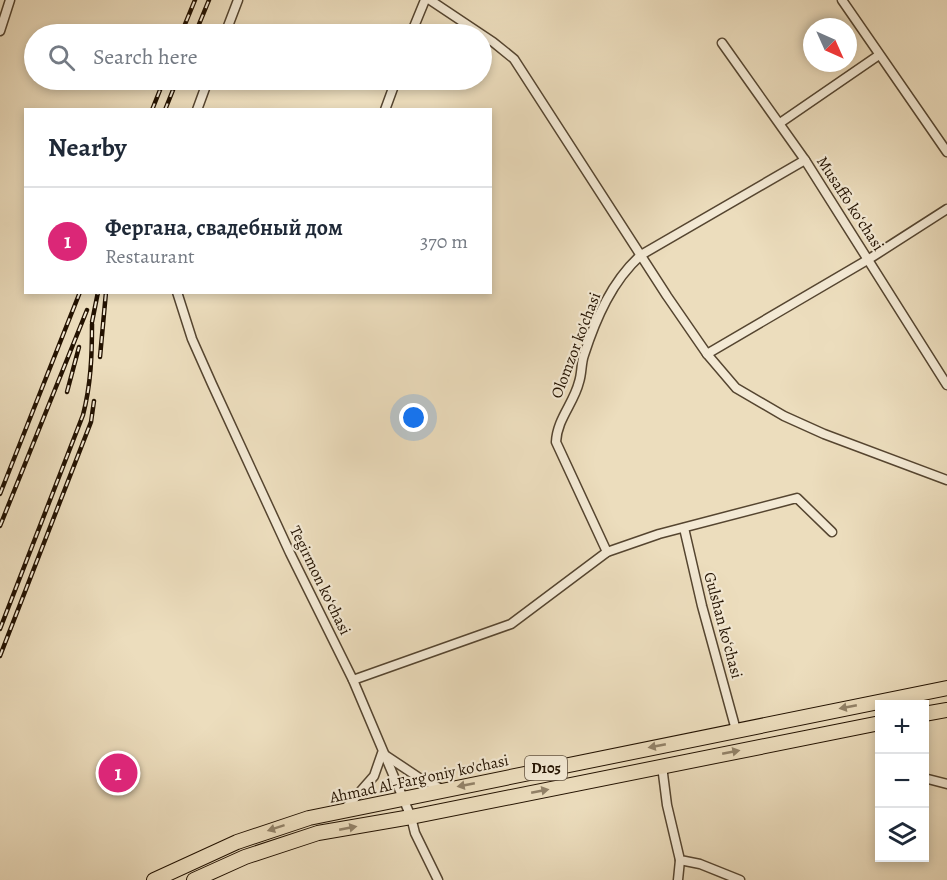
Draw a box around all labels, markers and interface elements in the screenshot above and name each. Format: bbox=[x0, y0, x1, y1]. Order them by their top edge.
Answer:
north arrow bbox=[803, 18, 857, 72]
search box bbox=[24, 24, 492, 90]
icon: search bbox=[45, 41, 78, 74]
text: Search here bbox=[93, 42, 198, 72]
text: Nearby bbox=[48, 130, 127, 165]
street label: Musaffo koʻchasi bbox=[811, 152, 889, 255]
text: Фергана, свадебный дом bbox=[105, 213, 343, 243]
text: 1 bbox=[64, 228, 71, 255]
text: 370 m bbox=[420, 228, 468, 255]
text: Restaurant bbox=[105, 243, 195, 270]
street label: Olomzor ko'chasi bbox=[546, 289, 606, 402]
your location bbox=[399, 403, 428, 432]
street label: Tegirmon koʻchasi bbox=[284, 522, 356, 639]
street label: Gulshan koʻchasi bbox=[698, 570, 748, 681]
map controls bbox=[875, 700, 929, 862]
button: + bbox=[875, 700, 929, 754]
one-way arrow bbox=[839, 703, 858, 712]
one-way arrow bbox=[648, 742, 667, 751]
one-way arrow bbox=[722, 747, 741, 756]
street label: Ahmad Al-Farg'oniy ko'chasi bbox=[327, 749, 511, 809]
pin: 1 bbox=[98, 750, 138, 796]
button: − bbox=[875, 754, 929, 808]
road number: D105 bbox=[525, 756, 567, 780]
one-way arrow bbox=[457, 780, 475, 790]
one-way arrow bbox=[531, 786, 550, 795]
button: layers bbox=[875, 808, 929, 862]
one-way arrow bbox=[339, 823, 358, 832]
one-way arrow bbox=[267, 824, 285, 833]

